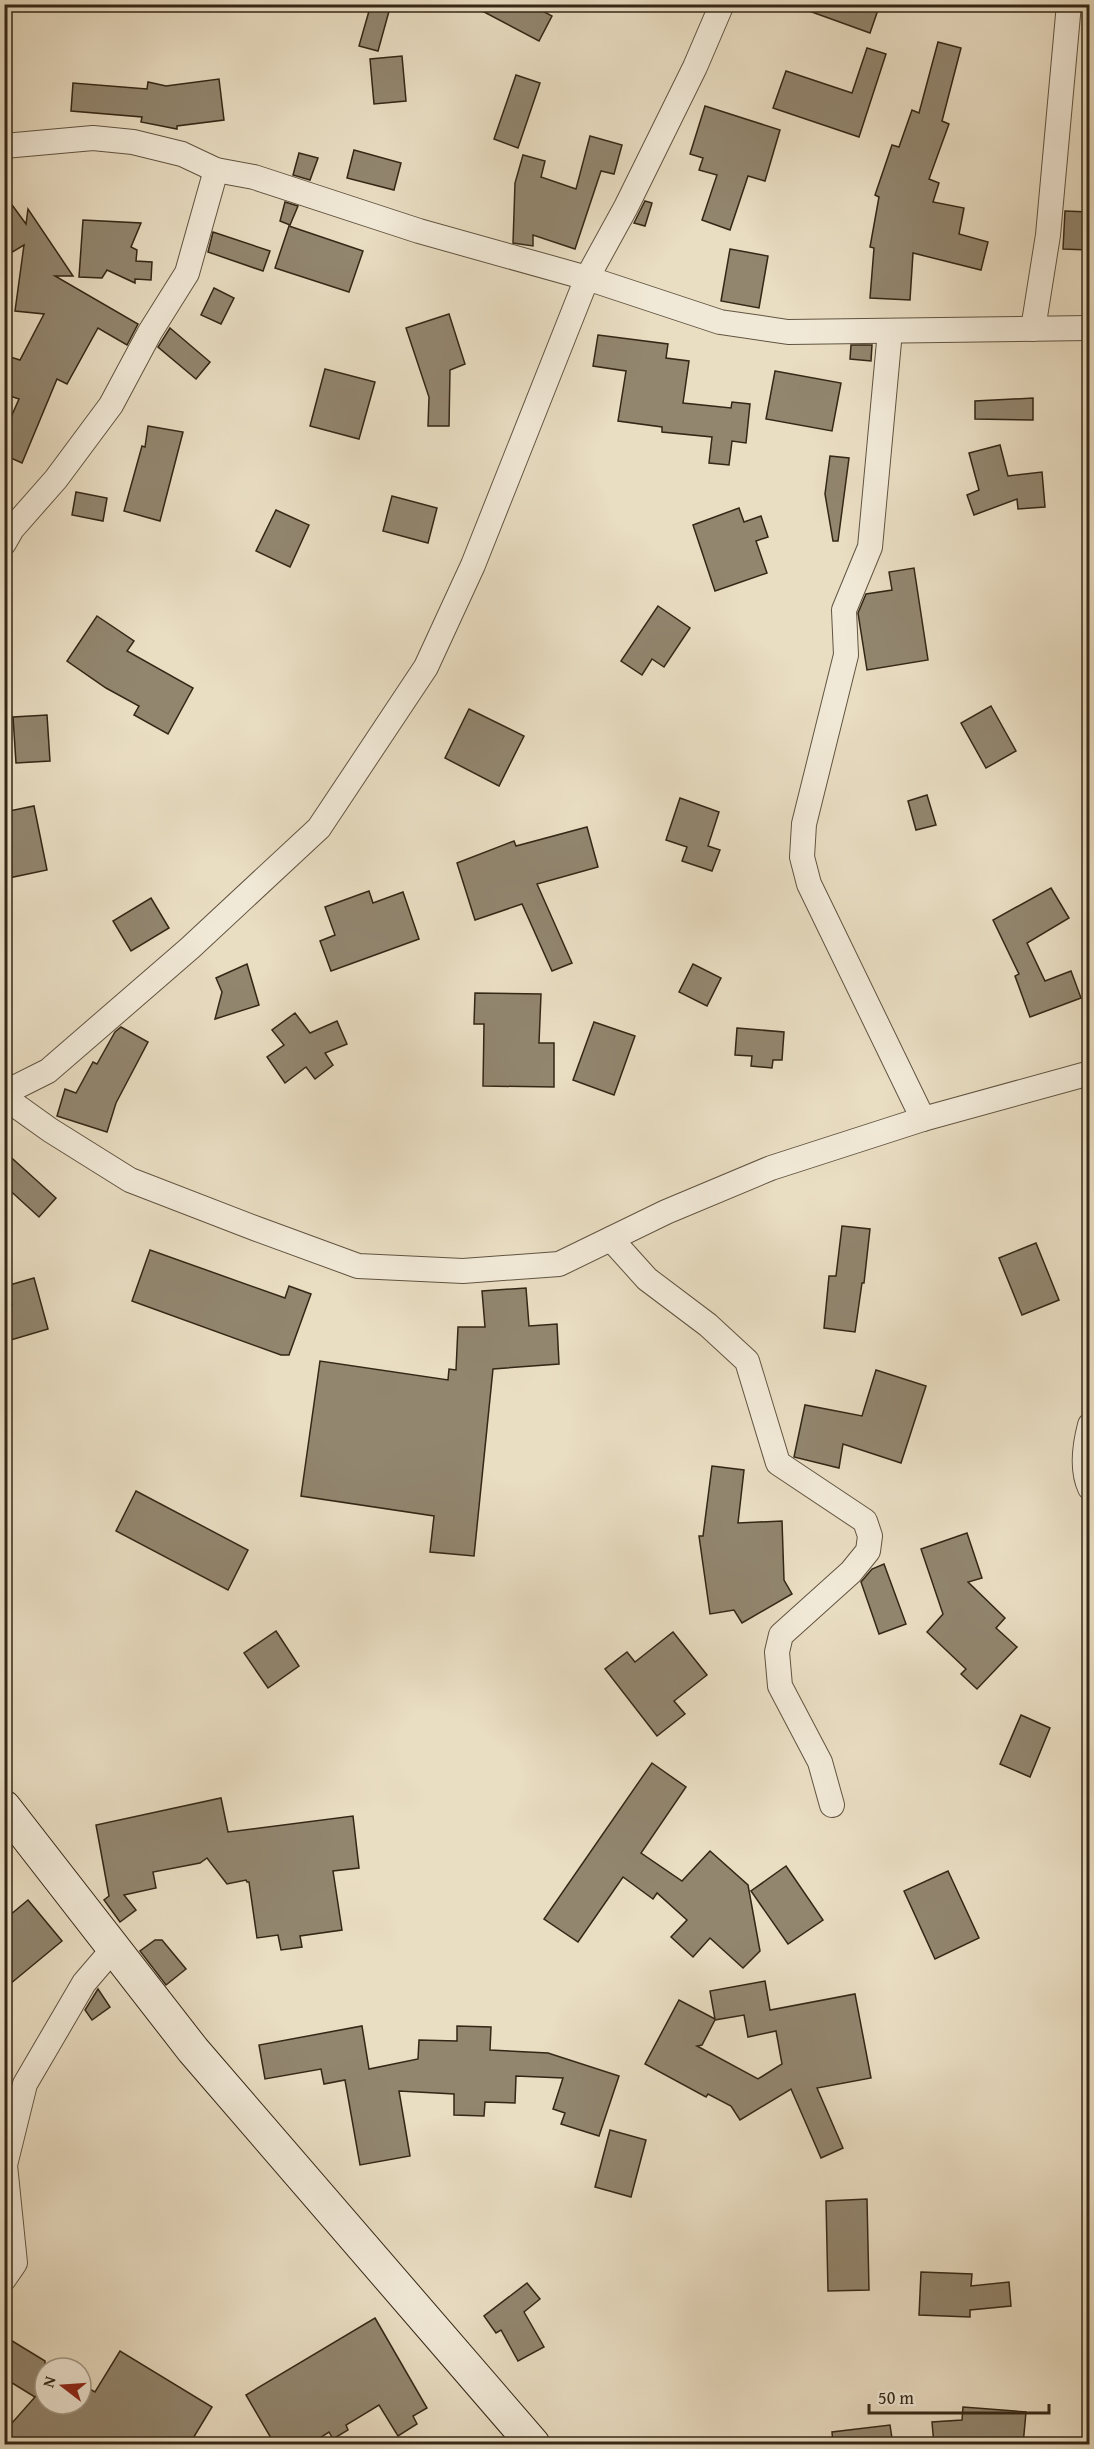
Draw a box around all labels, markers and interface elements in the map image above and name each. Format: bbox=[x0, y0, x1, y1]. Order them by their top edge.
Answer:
north arrow bbox=[33, 2356, 93, 2416]
text: N bbox=[36, 2373, 62, 2390]
scale bar bbox=[869, 2377, 1049, 2415]
text: 50 m bbox=[878, 2384, 914, 2411]

